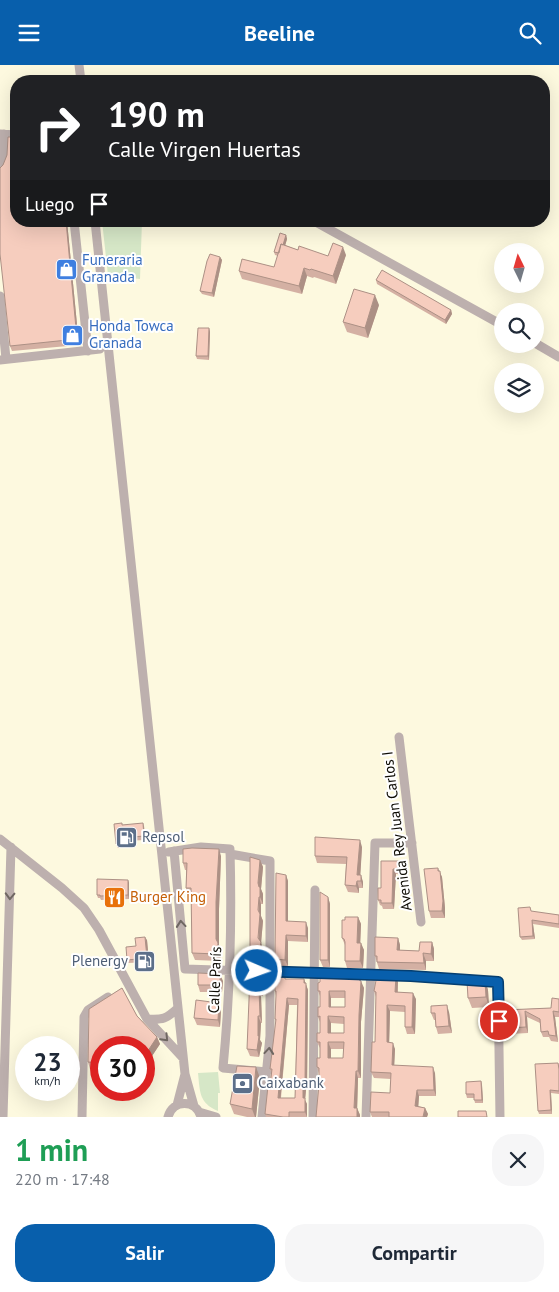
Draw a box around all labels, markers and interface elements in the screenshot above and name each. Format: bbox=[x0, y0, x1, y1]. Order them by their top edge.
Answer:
icon: menu bbox=[15, 19, 43, 47]
text: Beeline bbox=[244, 19, 315, 47]
icon: search bbox=[516, 19, 544, 47]
text: 190 m bbox=[108, 91, 205, 137]
icon: right bbox=[25, 95, 90, 160]
text: Calle Virgen Huertas bbox=[108, 135, 301, 163]
icon: arrive bbox=[85, 190, 113, 218]
text: Luego bbox=[25, 192, 75, 216]
north arrow bbox=[494, 243, 544, 293]
map controls bbox=[494, 243, 544, 413]
place label: Funeraria Granada bbox=[82, 250, 143, 286]
shop icon: Funeraria Granada bbox=[54, 257, 78, 281]
button: search bbox=[494, 303, 544, 353]
place label: Honda Towca Granada bbox=[89, 316, 174, 352]
shop icon: Honda Towca Granada bbox=[61, 323, 85, 347]
button: layers bbox=[494, 363, 544, 413]
street label: Avenida Rey Juan Carlos I bbox=[377, 750, 416, 912]
fuel station icon: Repsol bbox=[114, 825, 138, 849]
place label: Repsol bbox=[142, 827, 185, 846]
restaurant icon: Burger King bbox=[102, 885, 126, 909]
place label: Burger King bbox=[130, 887, 206, 906]
one-way arrow bbox=[5, 892, 15, 900]
one-way arrow bbox=[176, 919, 187, 927]
position arrow bbox=[230, 944, 282, 996]
street label: Calle París bbox=[204, 946, 225, 1014]
fuel station icon: Plenergy bbox=[132, 949, 156, 973]
place label: Plenergy bbox=[72, 951, 128, 970]
pin bbox=[478, 1000, 520, 1042]
icon: arrive bbox=[485, 1007, 513, 1035]
one-way arrow bbox=[160, 1032, 169, 1041]
speed limit sign: 30 bbox=[90, 1036, 155, 1101]
text: 23 bbox=[33, 1046, 62, 1078]
one-way arrow bbox=[263, 1047, 274, 1055]
bank icon: Caixabank bbox=[230, 1071, 254, 1095]
text: km/h bbox=[34, 1073, 61, 1088]
place label: Caixabank bbox=[258, 1073, 325, 1092]
text: 1 min bbox=[15, 1130, 88, 1169]
button: close bbox=[492, 1134, 544, 1186]
text: 220 m · 17:48 bbox=[15, 1169, 110, 1189]
button: Salir bbox=[15, 1224, 275, 1282]
button: Compartir bbox=[285, 1224, 544, 1282]

